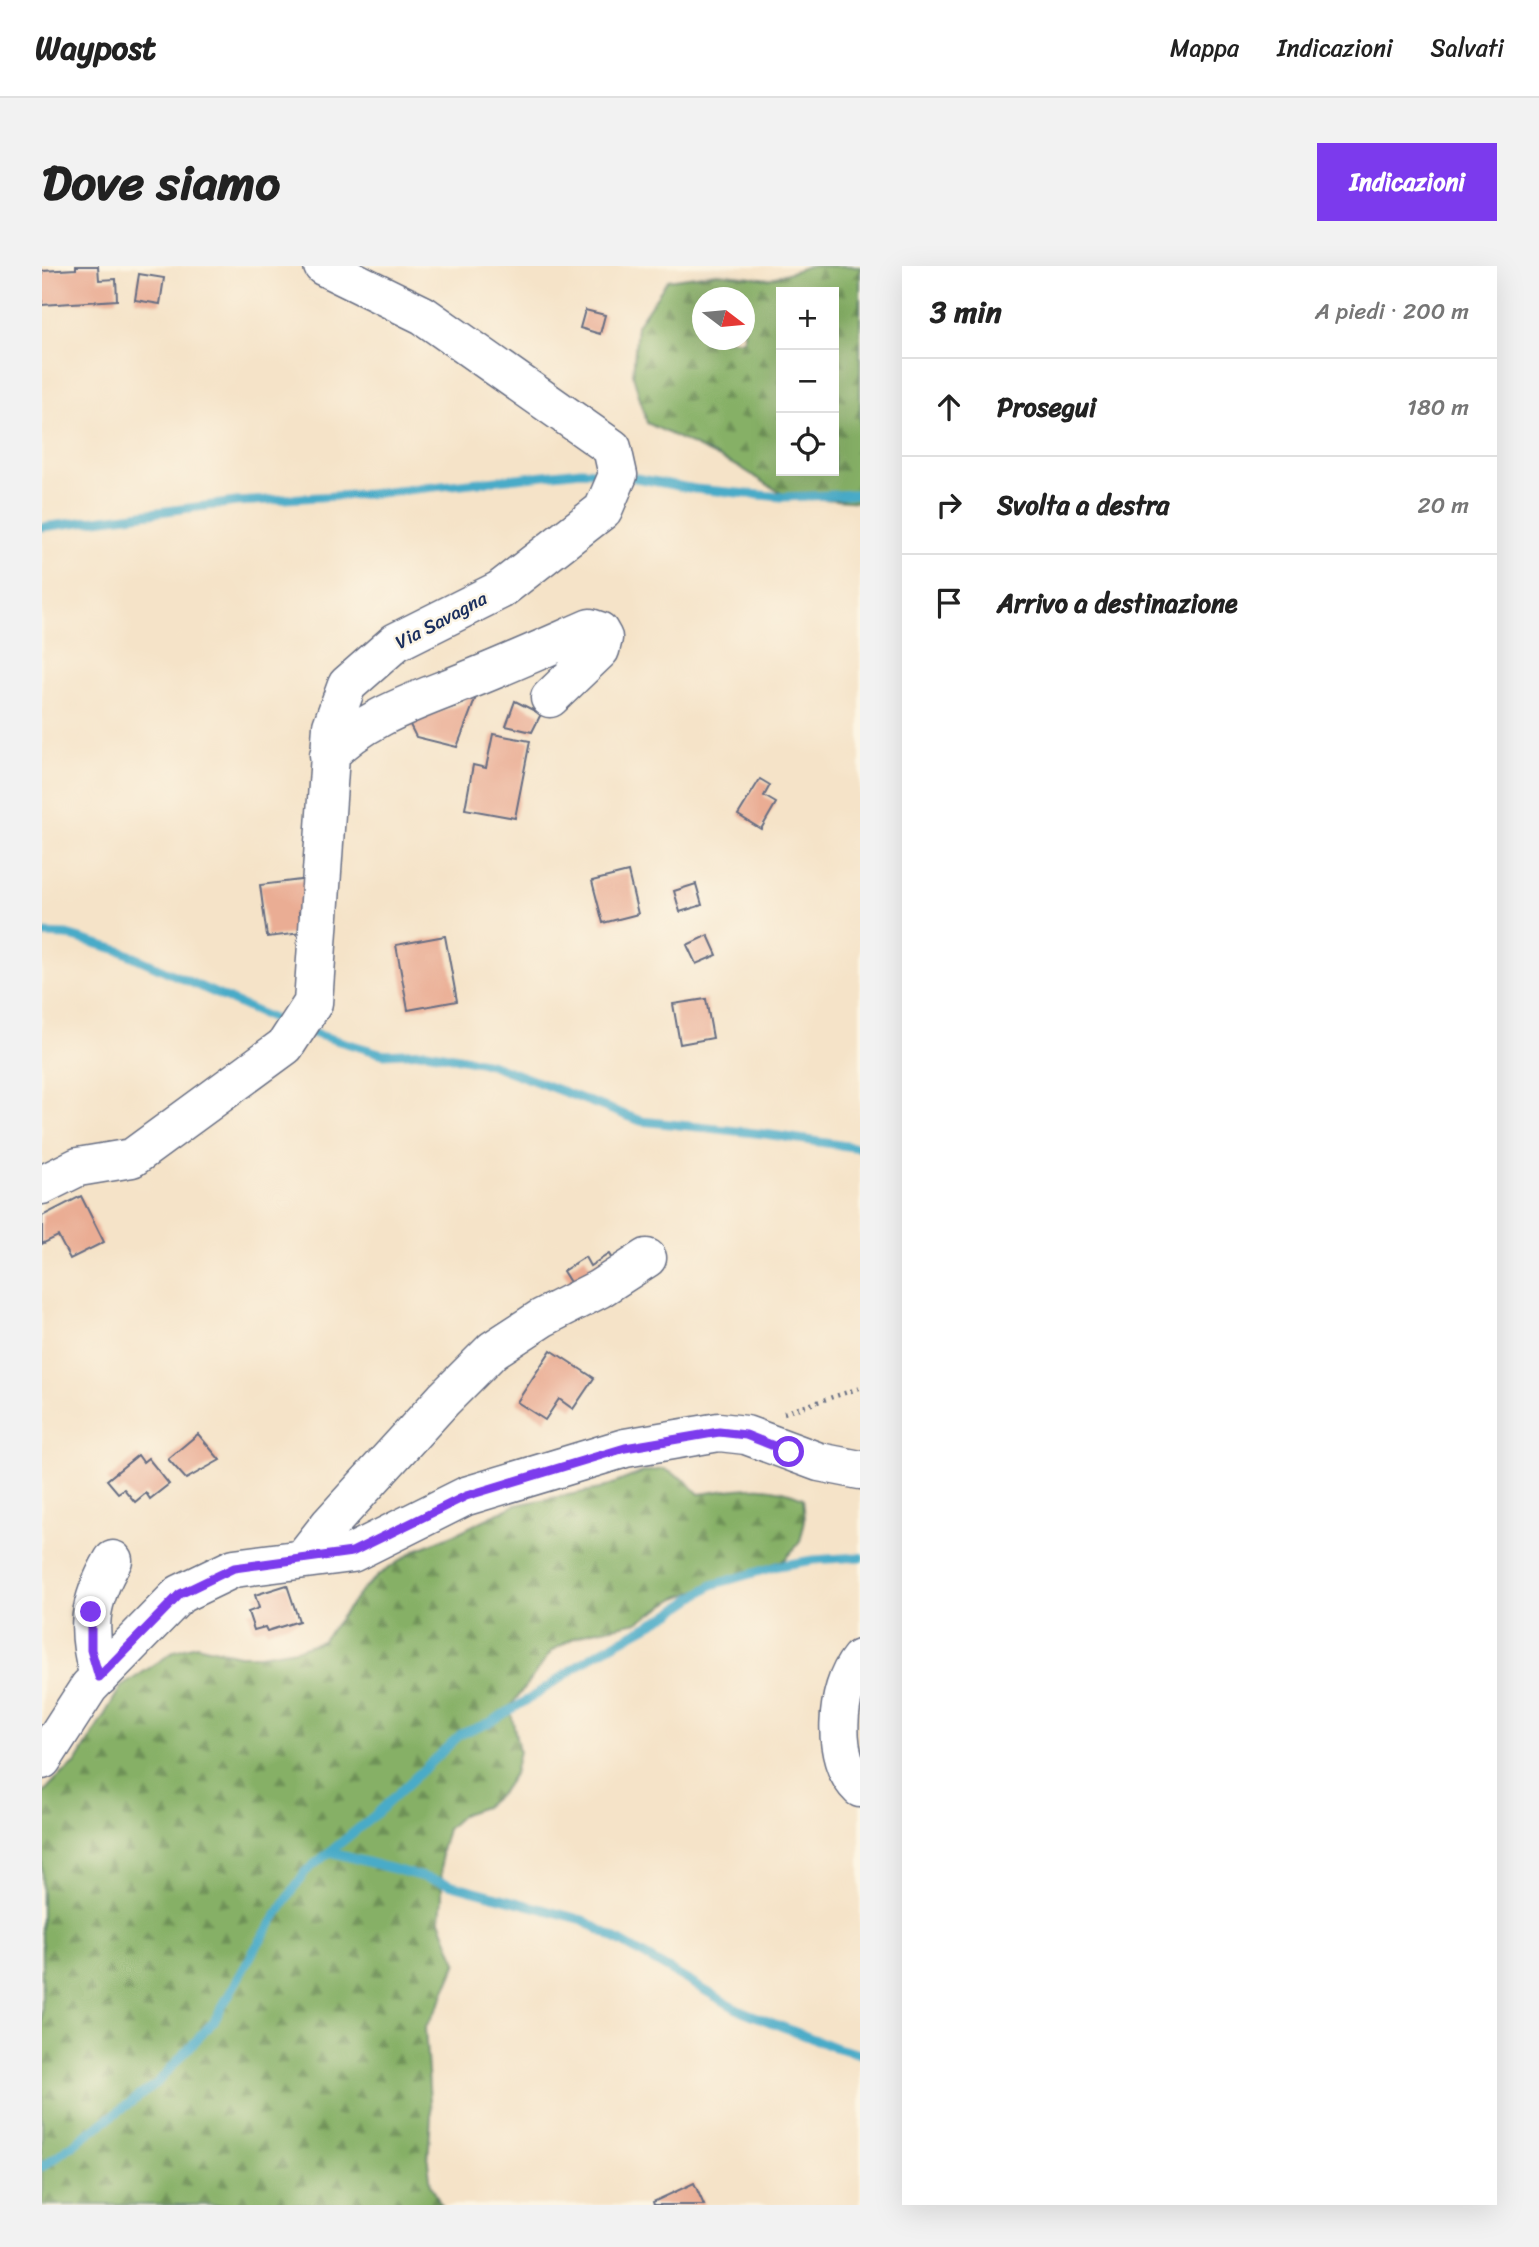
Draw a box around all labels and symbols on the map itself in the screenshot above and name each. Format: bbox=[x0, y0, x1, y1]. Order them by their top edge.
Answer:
north arrow bbox=[692, 287, 755, 350]
street label: Via Savagna bbox=[389, 582, 493, 658]
route start bbox=[773, 1436, 804, 1467]
route end bbox=[75, 1596, 106, 1627]

